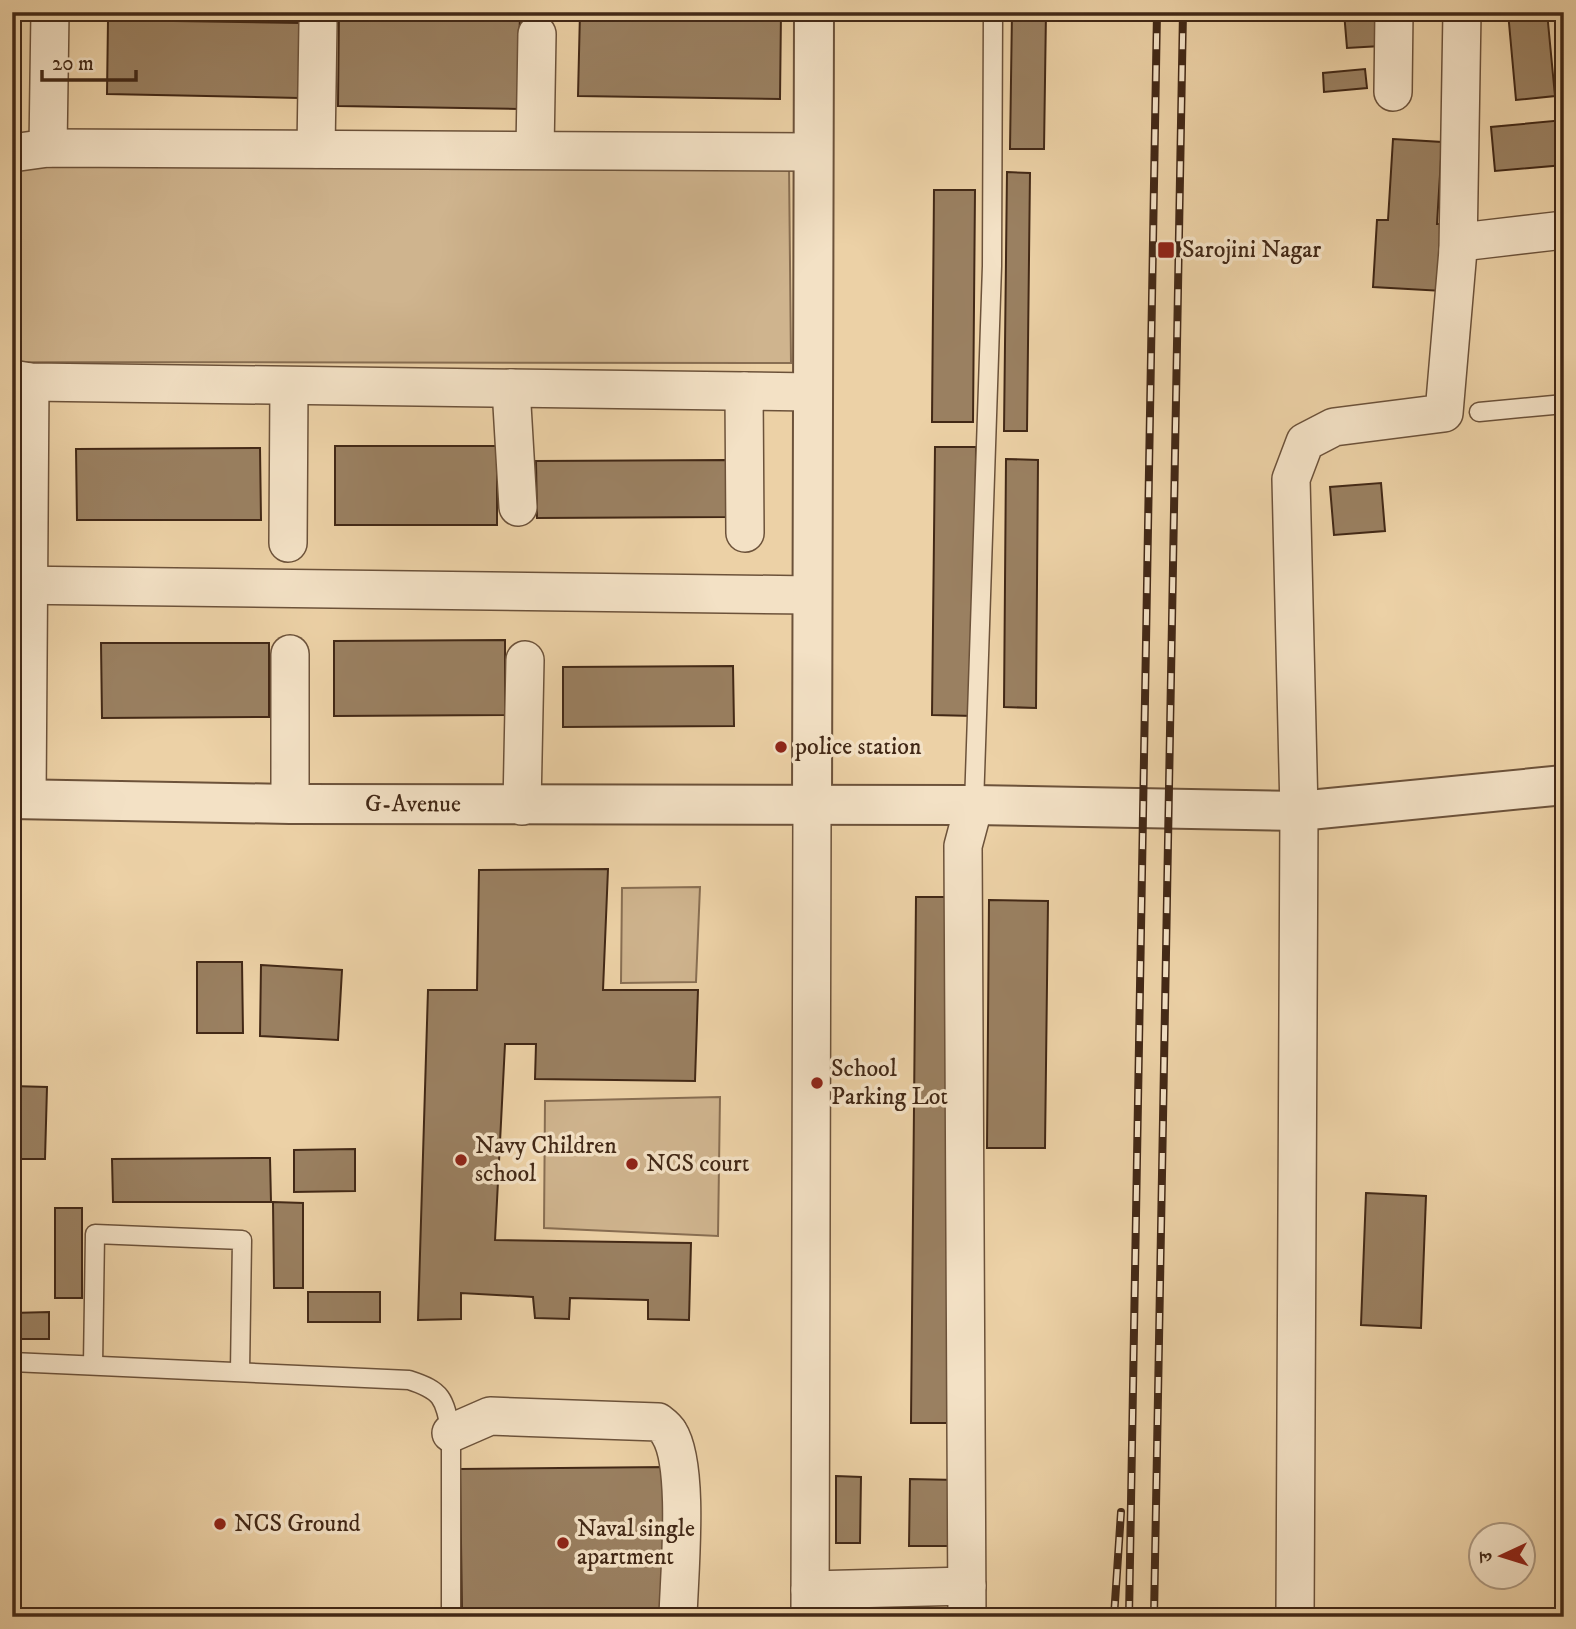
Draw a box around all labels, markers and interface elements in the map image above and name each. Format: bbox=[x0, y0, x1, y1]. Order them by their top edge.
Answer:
scale bar bbox=[42, 38, 136, 82]
text: 20 m bbox=[52, 51, 94, 77]
place label: Sarojini Nagar bbox=[1182, 235, 1321, 265]
marker: Sarojini Nagar bbox=[1156, 240, 1176, 260]
place label: police station bbox=[794, 732, 922, 762]
marker: police station bbox=[773, 739, 789, 755]
street label: G-Avenue bbox=[365, 789, 461, 819]
place label: School Parking Lot bbox=[831, 1054, 948, 1112]
marker: School Parking Lot bbox=[809, 1075, 825, 1091]
place label: Navy Children school bbox=[475, 1131, 617, 1189]
place label: NCS court bbox=[646, 1149, 750, 1179]
marker: Navy Children school bbox=[453, 1152, 469, 1168]
marker: NCS court bbox=[624, 1156, 640, 1172]
place label: NCS Ground bbox=[234, 1509, 361, 1539]
place label: Naval single apartment bbox=[577, 1514, 695, 1572]
marker: NCS Ground bbox=[212, 1516, 228, 1532]
north arrow bbox=[1468, 1520, 1538, 1590]
marker: Naval single apartment bbox=[555, 1535, 571, 1551]
text: उ bbox=[1475, 1550, 1498, 1565]

